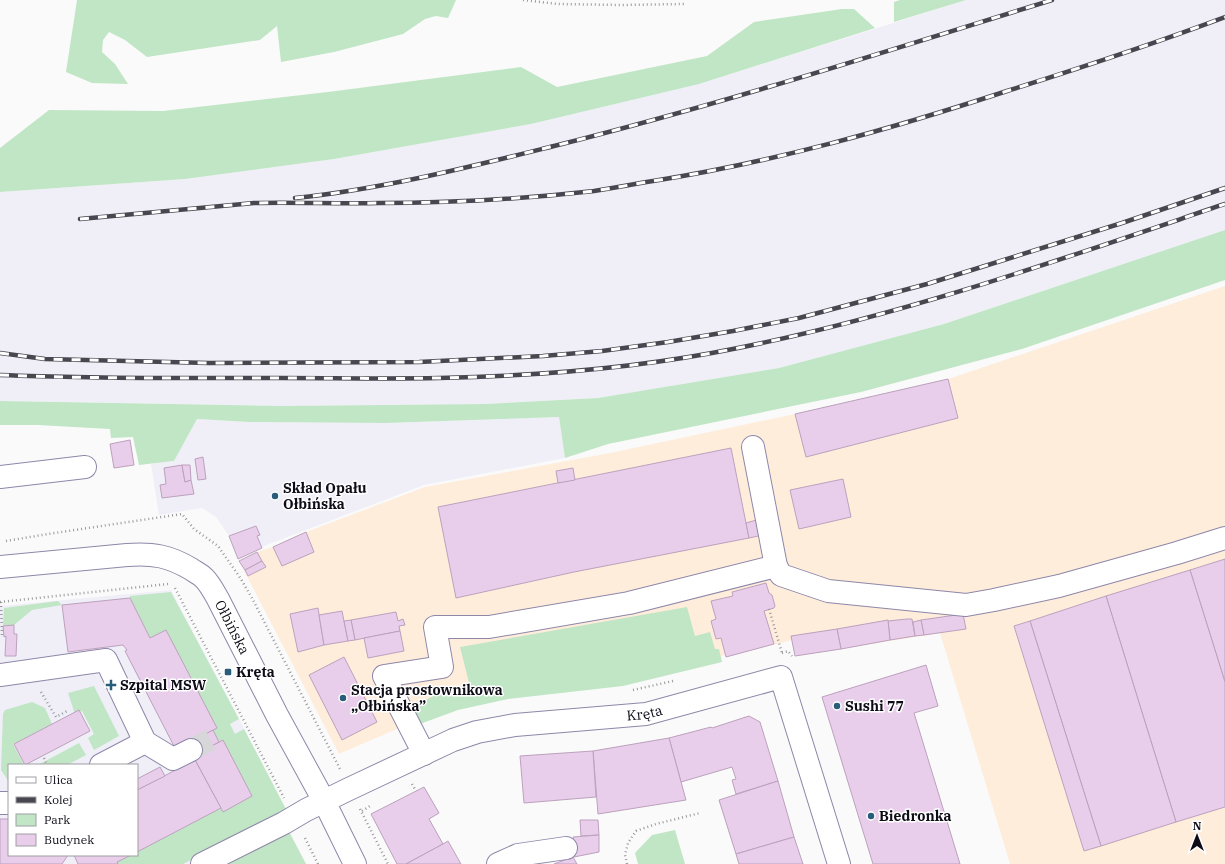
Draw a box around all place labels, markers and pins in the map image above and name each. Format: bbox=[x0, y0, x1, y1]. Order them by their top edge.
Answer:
place label: Skład Opału Ołbińska bbox=[283, 479, 367, 513]
marker: Skład Opału Ołbińska bbox=[270, 491, 280, 501]
place label: Kręta bbox=[236, 663, 275, 681]
marker: Kręta bbox=[223, 667, 233, 677]
place label: Szpital MSW bbox=[120, 676, 207, 694]
marker: Szpital MSW bbox=[105, 679, 117, 691]
place label: Stacja prostownikowa „Ołbińska” bbox=[351, 681, 503, 715]
marker: Stacja prostownikowa „Ołbińska” bbox=[338, 693, 348, 703]
place label: Sushi 77 bbox=[845, 697, 904, 715]
marker: Sushi 77 bbox=[832, 701, 842, 711]
place label: Biedronka bbox=[879, 807, 951, 825]
marker: Biedronka bbox=[866, 811, 876, 821]

